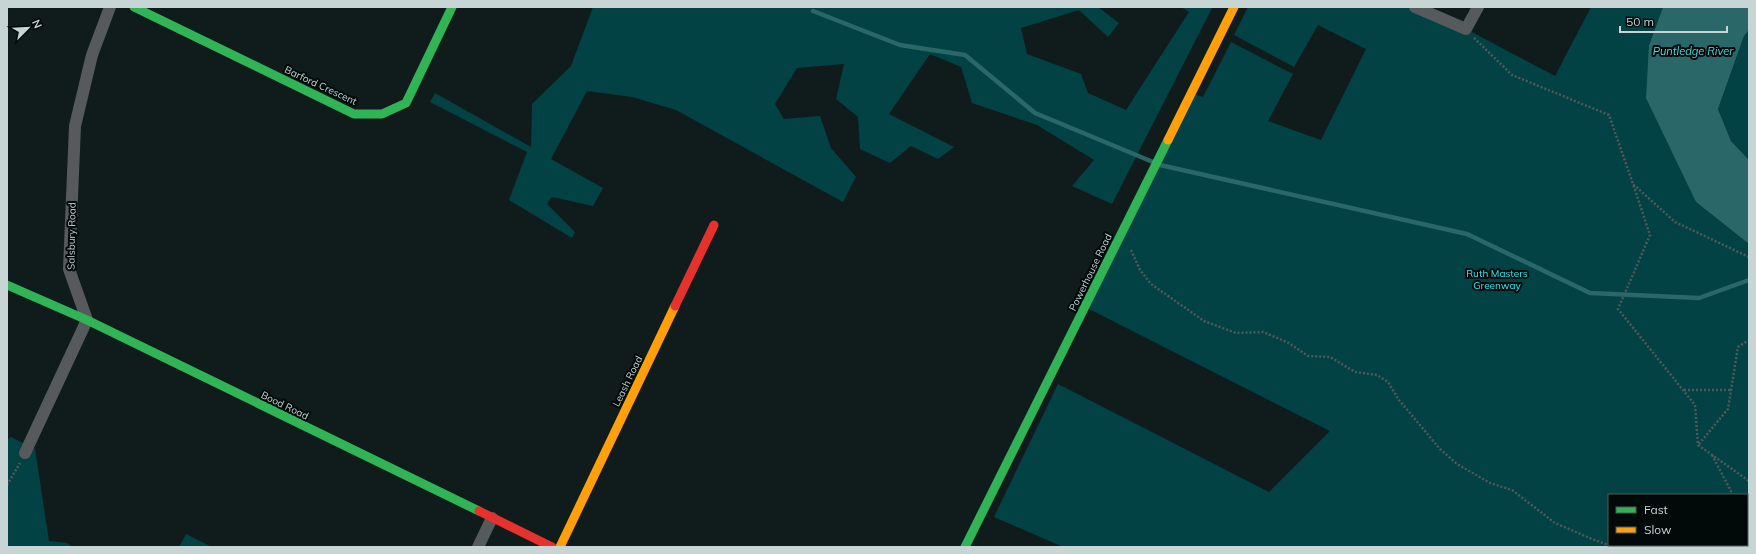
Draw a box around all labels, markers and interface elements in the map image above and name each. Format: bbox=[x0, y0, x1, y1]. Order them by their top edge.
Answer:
north arrow bbox=[8, 8, 48, 48]
scale bar bbox=[1620, 8, 1727, 34]
text: 50 m bbox=[1626, 14, 1654, 29]
text: N bbox=[29, 17, 45, 31]
water label: Puntledge River bbox=[1653, 44, 1734, 58]
street label: Barford Crescent bbox=[283, 63, 359, 108]
street label: Salsbury Road bbox=[64, 202, 79, 270]
street label: Powerhouse Road bbox=[1066, 231, 1115, 313]
park label: Ruth Masters Greenway bbox=[1466, 267, 1528, 292]
street label: Leash Road bbox=[610, 354, 645, 409]
street label: Bood Road bbox=[259, 388, 311, 423]
legend bbox=[1608, 494, 1748, 546]
text: Fast bbox=[1644, 502, 1668, 517]
text: Slow bbox=[1644, 522, 1672, 537]

